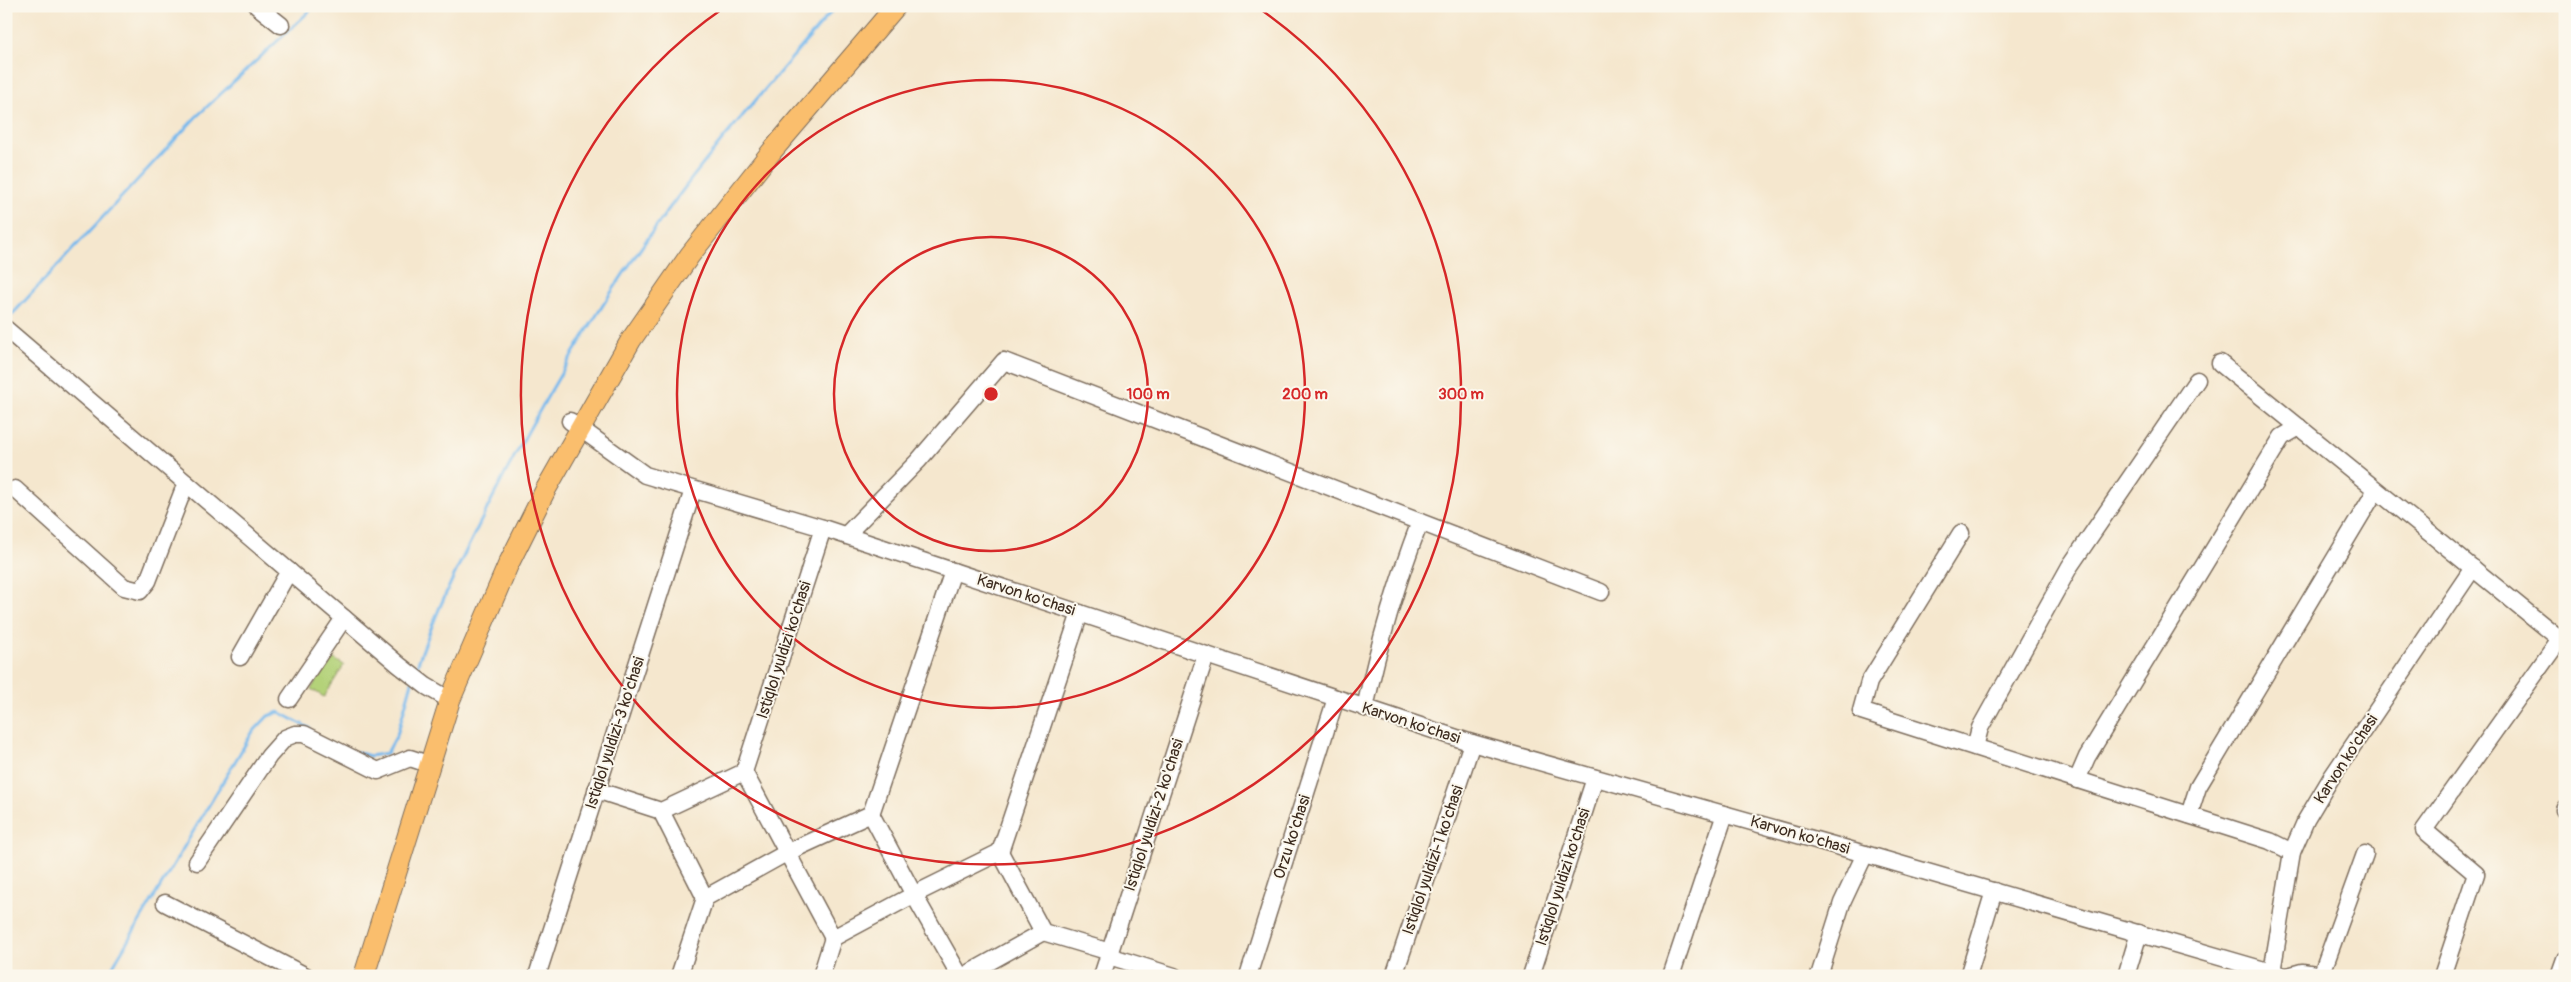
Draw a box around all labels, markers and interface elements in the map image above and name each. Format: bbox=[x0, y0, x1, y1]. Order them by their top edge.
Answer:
centre of rings bbox=[982, 385, 1000, 403]
text: 100 m bbox=[1127, 385, 1169, 404]
text: 200 m bbox=[1282, 385, 1328, 404]
text: 300 m bbox=[1438, 385, 1484, 404]
street label: Karvon ko'chasi bbox=[974, 570, 1078, 620]
street label: Istiqlol yuldizi ko'chasi bbox=[752, 578, 816, 721]
street label: Istiqlol yuldizi-3 ko'chasi bbox=[581, 654, 649, 812]
street label: Karvon ko'chasi bbox=[1359, 698, 1463, 748]
street label: Karvon ko'chasi bbox=[2310, 710, 2382, 807]
street label: Istiqlol yuldizi-2 ko'chasi bbox=[1120, 736, 1188, 894]
street label: Istiqlol yuldizi-1 ko'chasi bbox=[1398, 783, 1468, 937]
street label: Orzu ko'chasi bbox=[1269, 792, 1315, 882]
street label: Istiqlol yuldizi ko'chasi bbox=[1531, 805, 1595, 948]
street label: Karvon ko'chasi bbox=[1748, 811, 1852, 859]

